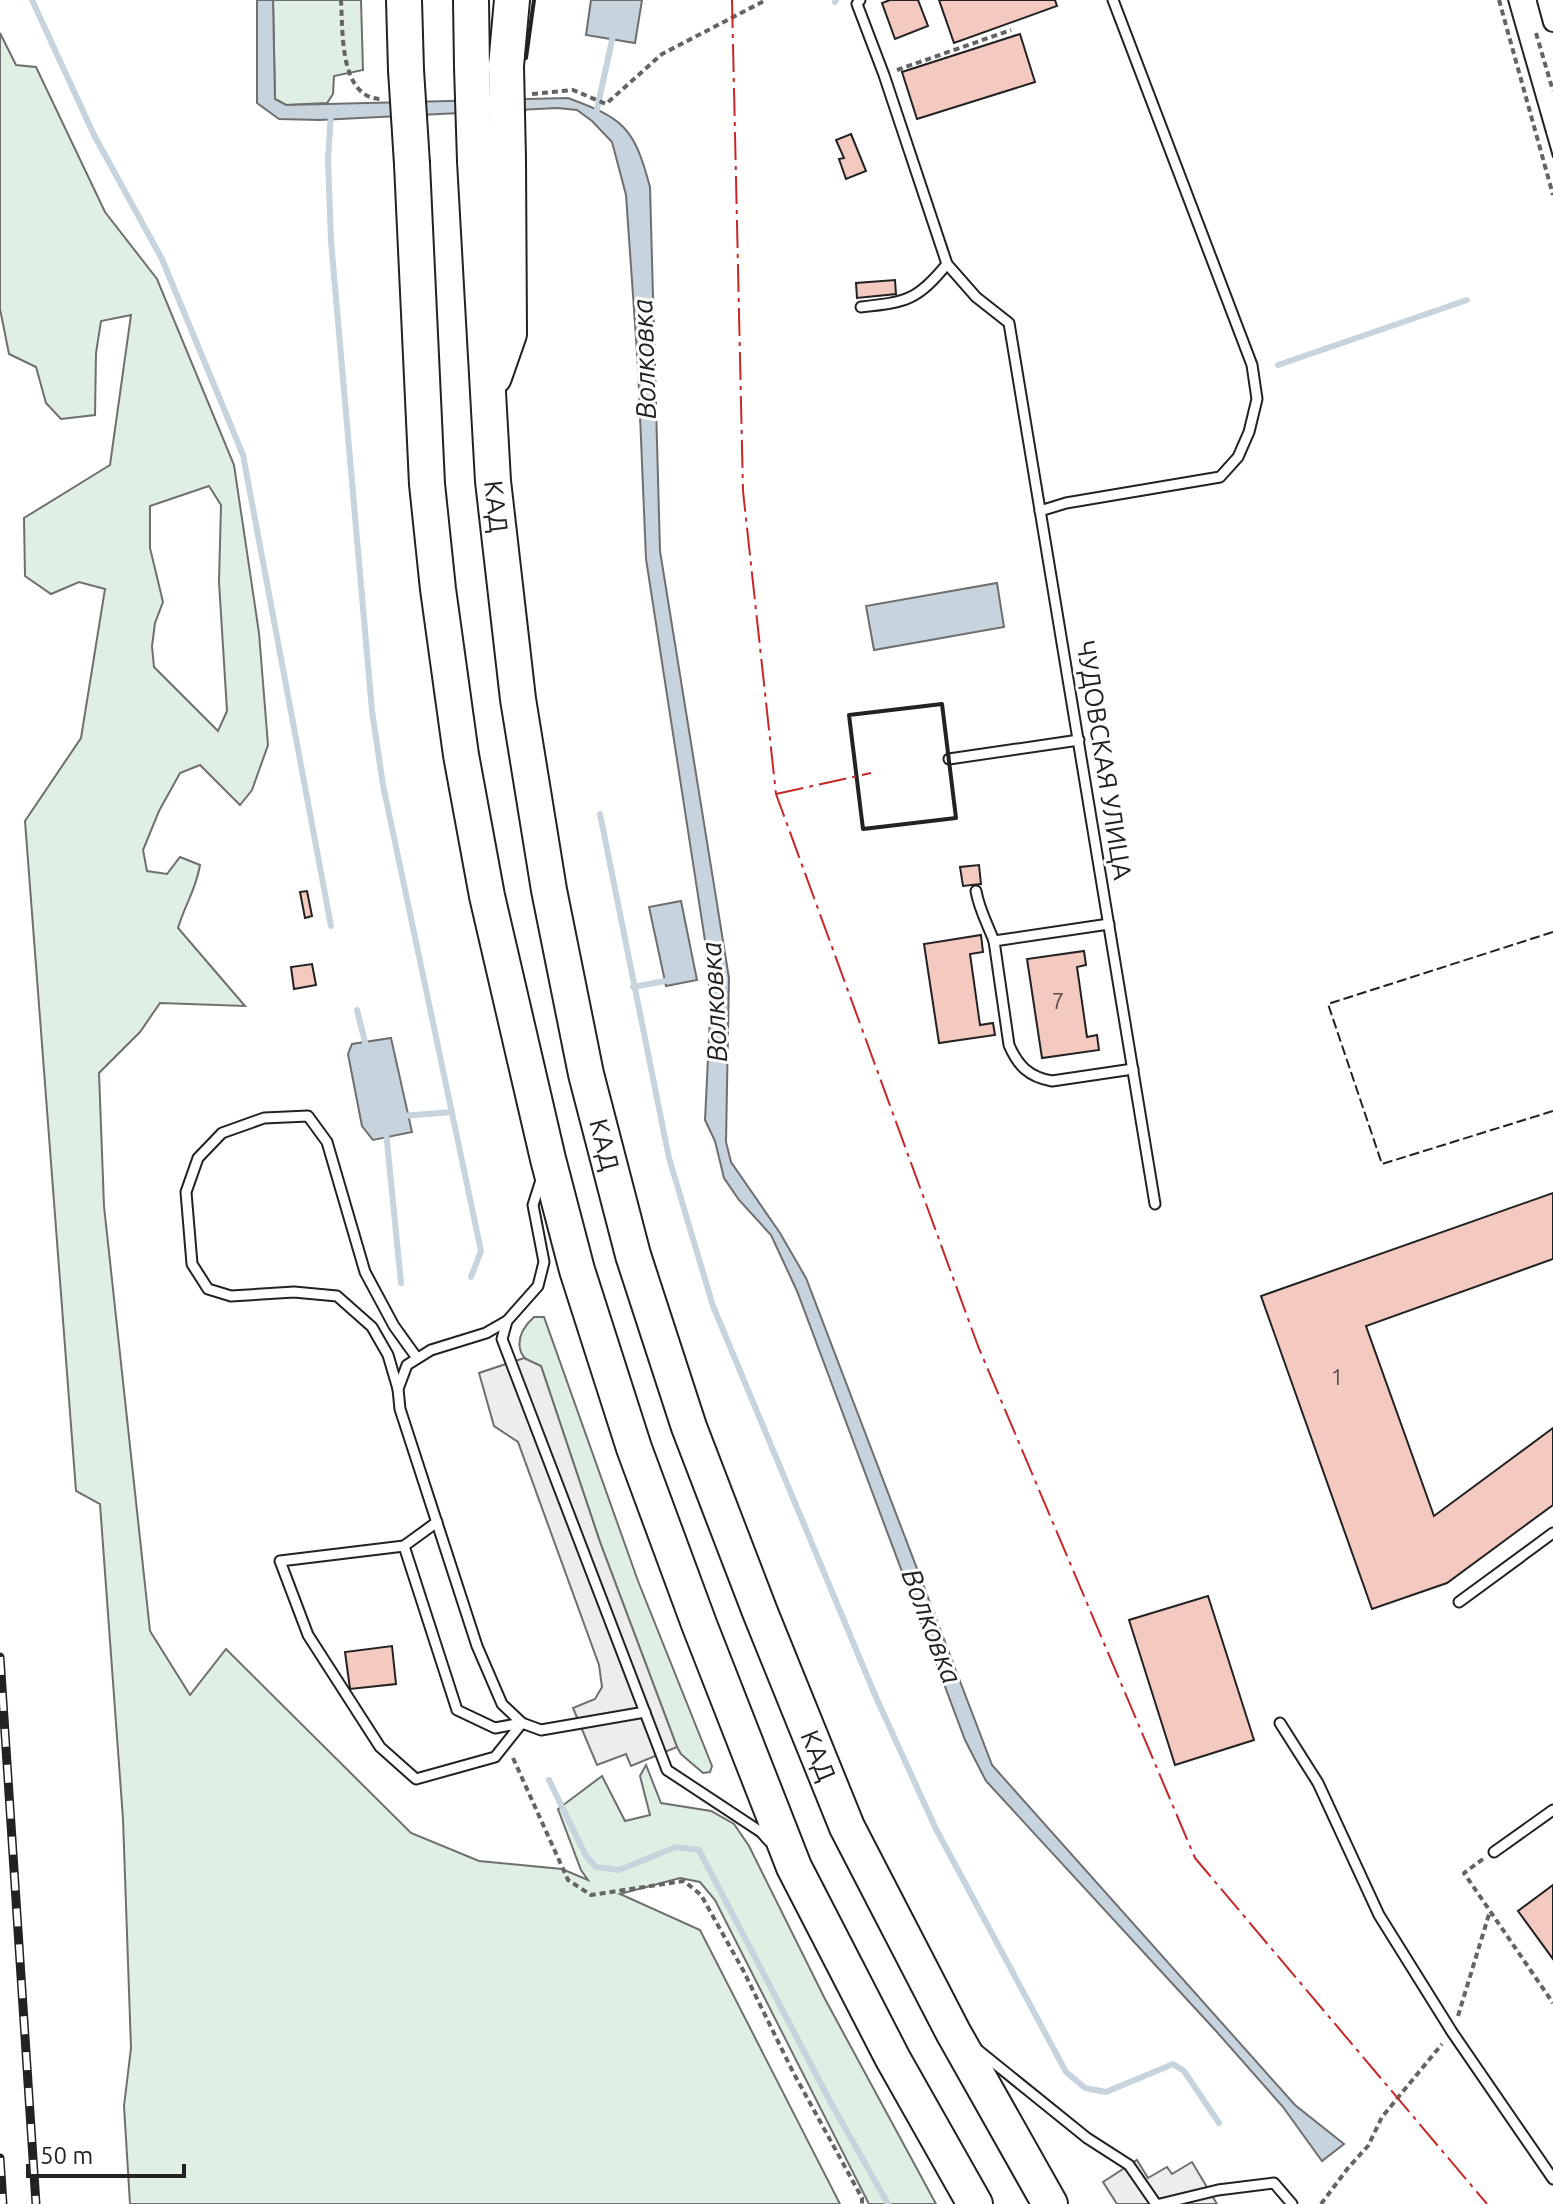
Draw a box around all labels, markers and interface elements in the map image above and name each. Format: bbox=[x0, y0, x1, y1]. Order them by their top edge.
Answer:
water label: Волковка bbox=[626, 298, 661, 420]
street label: КАД bbox=[479, 479, 514, 534]
street label: ЧУДОВСКАЯ УЛИЦА bbox=[1071, 638, 1138, 882]
water label: Волковка bbox=[695, 941, 732, 1063]
house number: 7 bbox=[1052, 988, 1064, 1013]
street label: КАД bbox=[584, 1116, 625, 1173]
house number: 1 bbox=[1331, 1364, 1343, 1389]
water label: Волковка bbox=[896, 1564, 969, 1688]
street label: КАД bbox=[795, 1726, 842, 1785]
scale bar bbox=[28, 2128, 184, 2178]
text: 50 m bbox=[40, 2142, 93, 2169]

